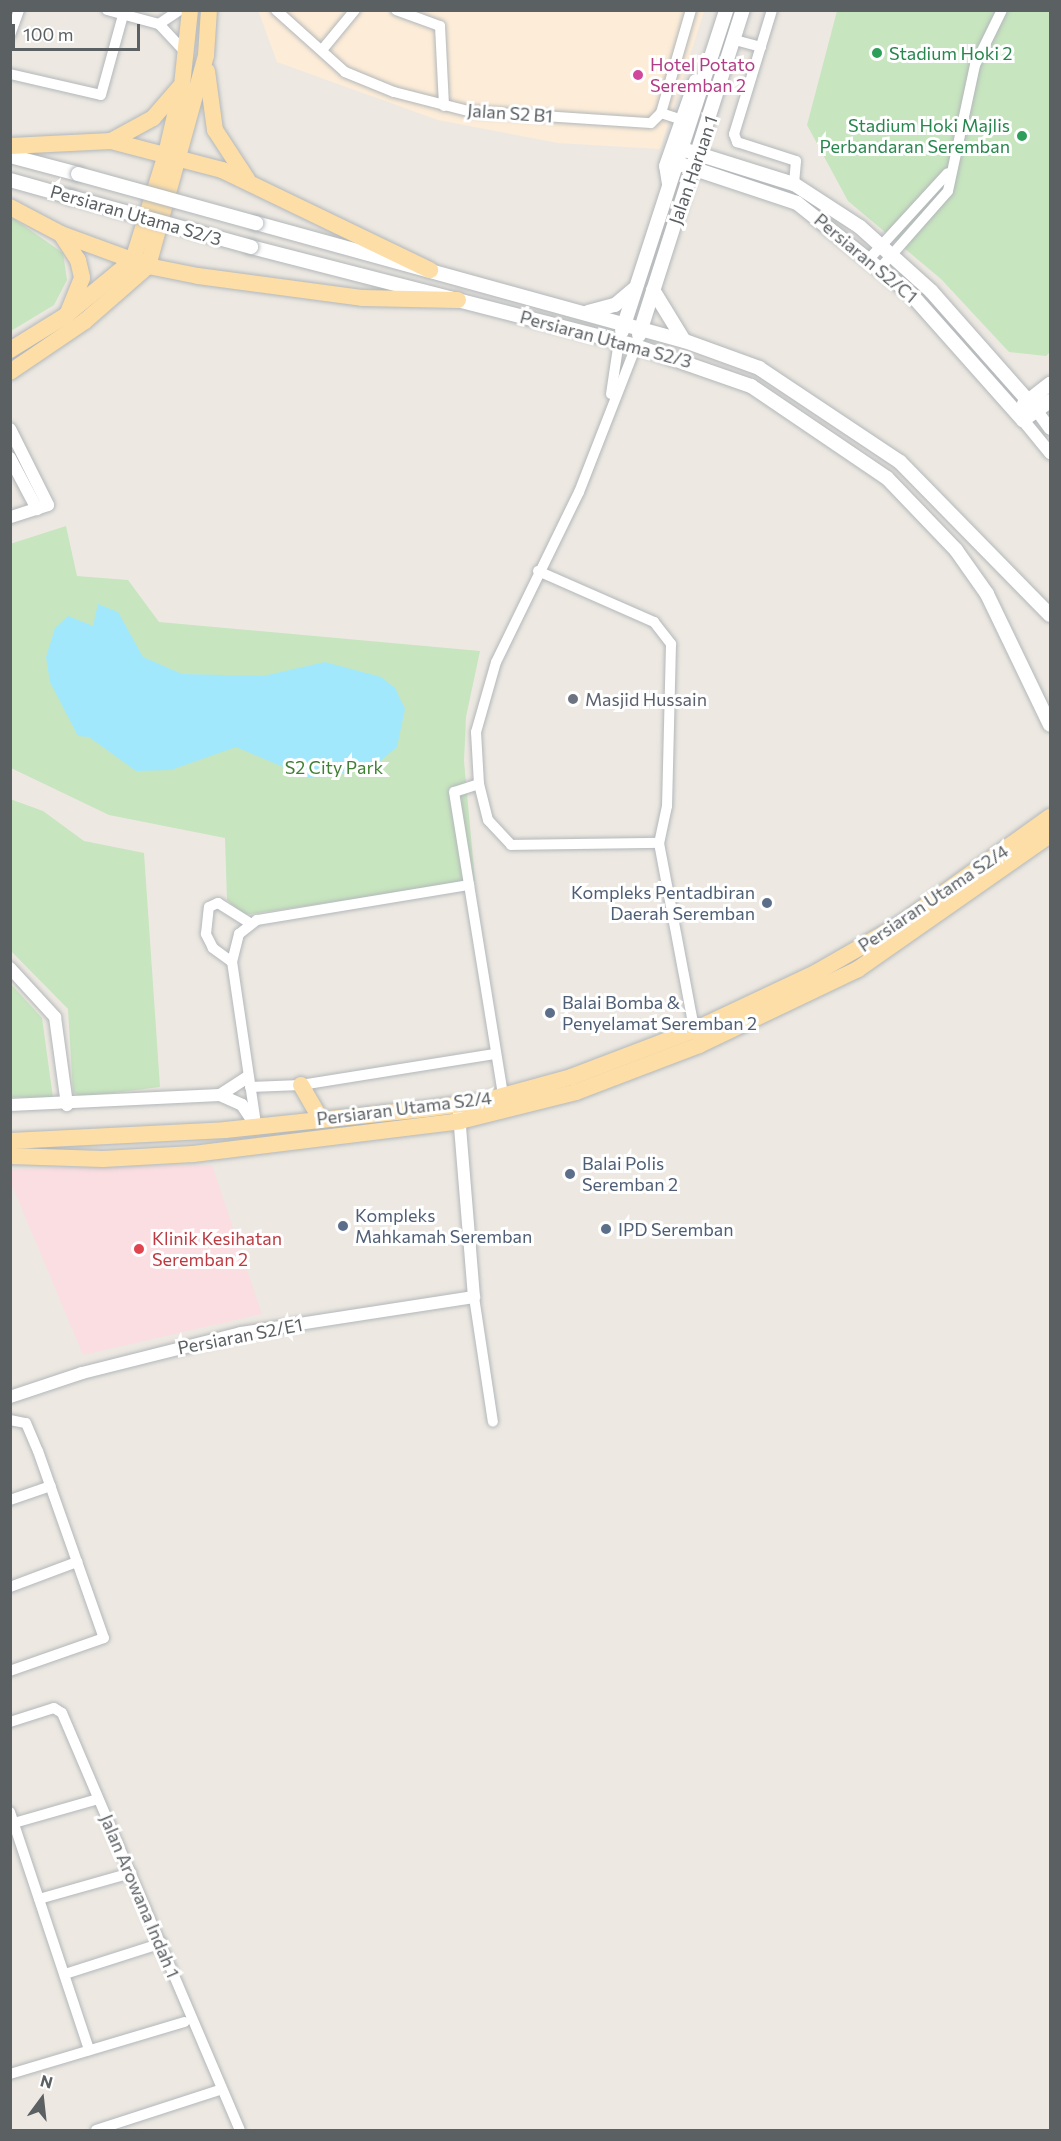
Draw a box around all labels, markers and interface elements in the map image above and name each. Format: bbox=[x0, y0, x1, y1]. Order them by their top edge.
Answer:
scale bar bbox=[15, 12, 142, 50]
text: 100 m bbox=[23, 23, 73, 45]
place label: Stadium Hoki 2 bbox=[889, 42, 1012, 64]
marker: Stadium Hoki 2 bbox=[870, 46, 884, 60]
place label: Hotel Potato Seremban 2 bbox=[650, 54, 755, 97]
marker: Hotel Potato Seremban 2 bbox=[631, 68, 645, 82]
street label: Jalan S2 B1 bbox=[467, 99, 553, 127]
street label: Jalan Haruan 1 bbox=[664, 113, 722, 227]
place label: Stadium Hoki Majlis Perbandaran Seremban bbox=[819, 115, 1010, 158]
marker: Stadium Hoki Majlis Perbandaran Seremban bbox=[1015, 129, 1029, 143]
street label: Persiaran Utama S2/3 bbox=[48, 180, 224, 250]
street label: Persiaran S2/C1 bbox=[810, 209, 922, 307]
street label: Persiaran Utama S2/3 bbox=[518, 306, 694, 372]
place label: Masjid Hussain bbox=[585, 688, 707, 710]
marker: Masjid Hussain bbox=[566, 692, 580, 706]
park label: S2 City Park bbox=[285, 756, 383, 778]
street label: Persiaran Utama S2/4 bbox=[854, 840, 1012, 956]
place label: Kompleks Pentadbiran Daerah Seremban bbox=[571, 882, 755, 924]
marker: Kompleks Pentadbiran Daerah Seremban bbox=[760, 896, 774, 910]
place label: Balai Bomba & Penyelamat Seremban 2 bbox=[562, 992, 757, 1034]
marker: Balai Bomba & Penyelamat Seremban 2 bbox=[543, 1006, 557, 1020]
street label: Persiaran Utama S2/4 bbox=[315, 1087, 493, 1129]
place label: Balai Polis Seremban 2 bbox=[582, 1153, 678, 1196]
marker: Balai Polis Seremban 2 bbox=[563, 1167, 577, 1181]
place label: Kompleks Mahkamah Seremban bbox=[355, 1205, 532, 1248]
place label: IPD Seremban bbox=[618, 1218, 734, 1240]
marker: Kompleks Mahkamah Seremban bbox=[336, 1219, 350, 1233]
marker: IPD Seremban bbox=[599, 1222, 613, 1236]
place label: Klinik Kesihatan Seremban 2 bbox=[152, 1228, 282, 1270]
marker: Klinik Kesihatan Seremban 2 bbox=[130, 1240, 148, 1258]
street label: Persiaran S2/E1 bbox=[176, 1313, 304, 1359]
street label: Jalan Arowana Indah 1 bbox=[96, 1811, 184, 1981]
north arrow bbox=[12, 2069, 72, 2129]
text: N bbox=[39, 2070, 55, 2092]

